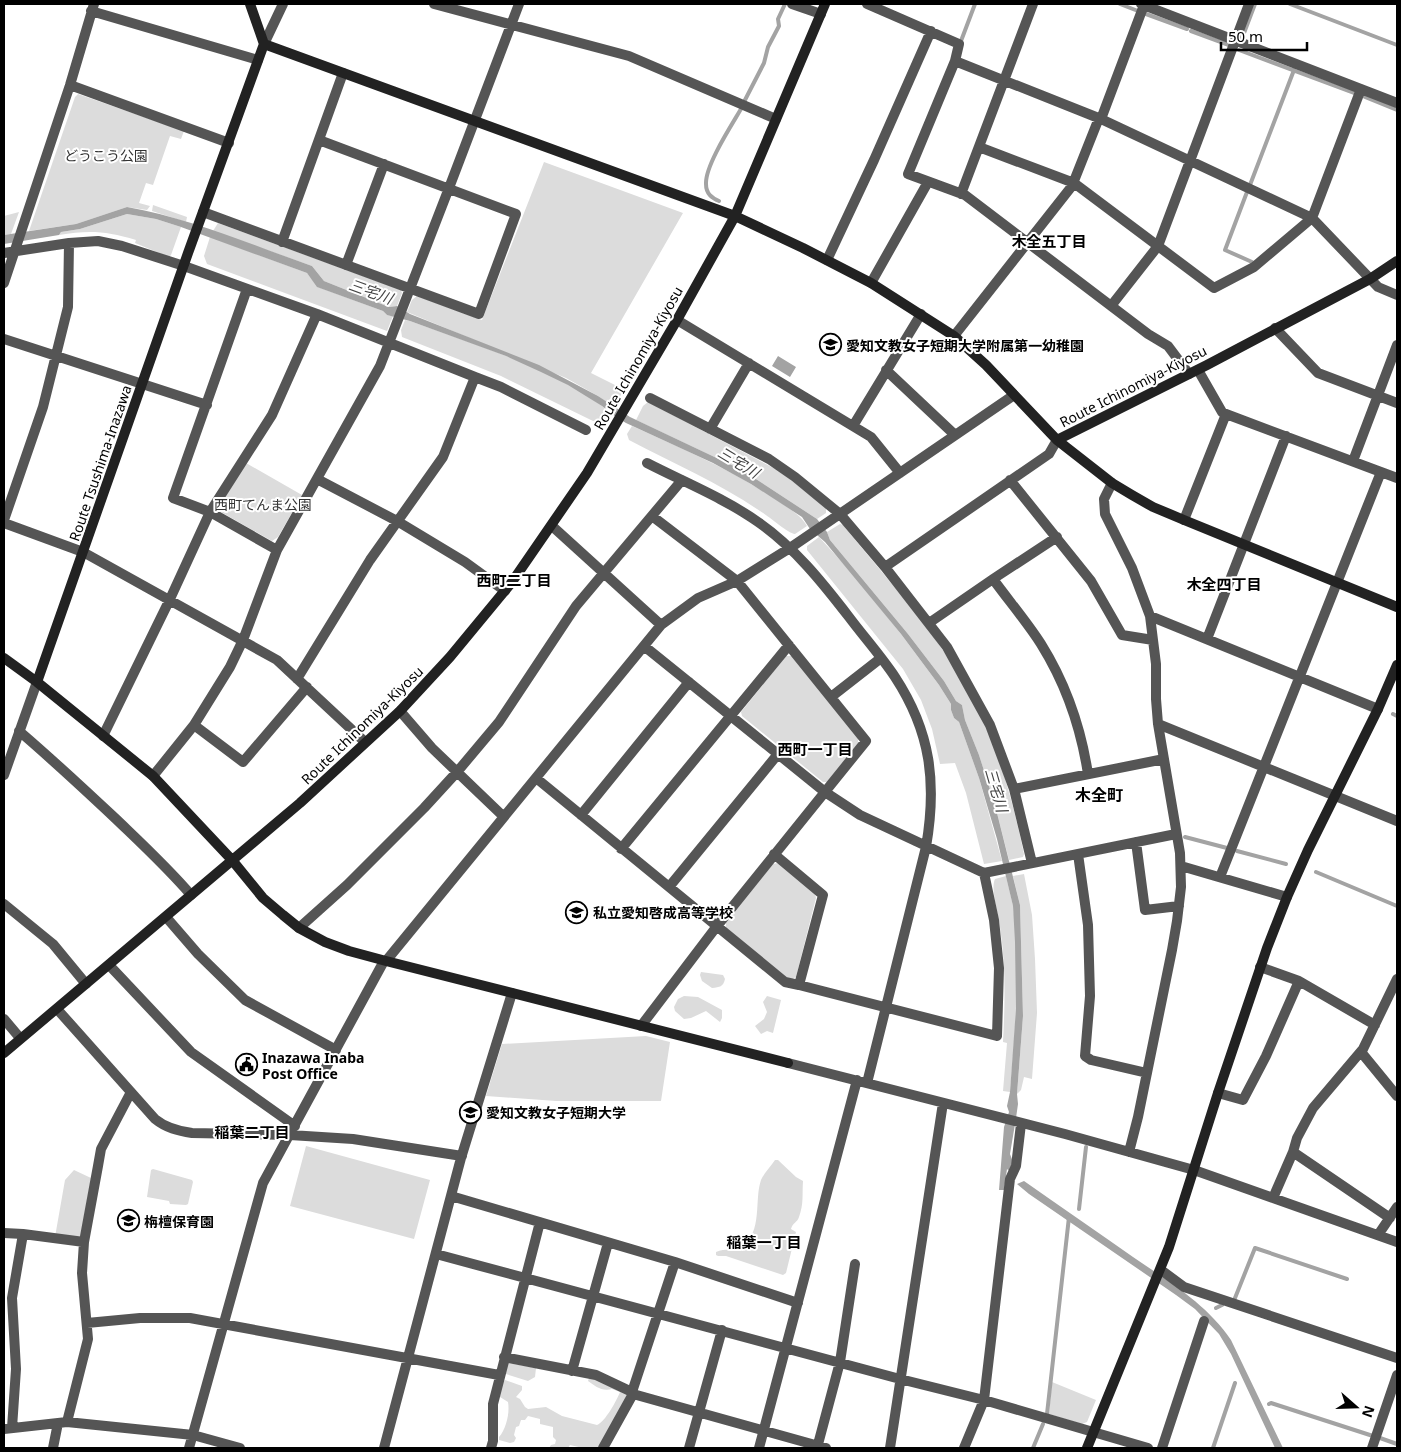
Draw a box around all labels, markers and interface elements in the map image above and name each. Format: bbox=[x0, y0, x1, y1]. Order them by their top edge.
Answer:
scale bar bbox=[1221, 20, 1307, 52]
text: 50 m bbox=[1228, 26, 1263, 46]
park label: どうこう公園 bbox=[64, 146, 148, 165]
district label: 木全五丁目 bbox=[1011, 231, 1087, 251]
water label: 三宅川 bbox=[346, 274, 397, 309]
street label: Route Ichinomiya-Kiyosu bbox=[589, 283, 687, 433]
school or university icon: 愛知文教女子短期大学附属第一幼稚園 bbox=[818, 333, 842, 357]
place label: 愛知文教女子短期大学附属第一幼稚園 bbox=[846, 336, 1084, 355]
street label: Route Ichinomiya-Kiyosu bbox=[1056, 341, 1210, 431]
street label: Route Tsushima-Inazawa bbox=[64, 383, 136, 543]
water label: 三宅川 bbox=[715, 442, 765, 483]
park label: 西町てんま公園 bbox=[214, 495, 312, 514]
district label: 西町二丁目 bbox=[476, 570, 552, 590]
district label: 木全四丁目 bbox=[1186, 574, 1262, 594]
street label: Route Ichinomiya-Kiyosu bbox=[297, 662, 427, 788]
district label: 西町一丁目 bbox=[777, 739, 853, 759]
water label: 三宅川 bbox=[981, 766, 1013, 816]
district label: 木全町 bbox=[1075, 784, 1123, 806]
school or university icon: 私立愛知啓成高等学校 bbox=[565, 900, 589, 924]
place label: 私立愛知啓成高等学校 bbox=[593, 903, 733, 922]
place label: Inazawa Inaba Post Office bbox=[262, 1048, 364, 1083]
public building icon: Inazawa Inaba Post Office bbox=[234, 1053, 258, 1077]
school or university icon: 愛知文教女子短期大学 bbox=[458, 1100, 482, 1124]
place label: 愛知文教女子短期大学 bbox=[486, 1103, 626, 1122]
district label: 稲葉二丁目 bbox=[214, 1122, 290, 1142]
school or university icon: 栴檀保育園 bbox=[116, 1209, 140, 1233]
place label: 栴檀保育園 bbox=[144, 1212, 214, 1231]
district label: 稲葉一丁目 bbox=[726, 1232, 802, 1252]
north arrow bbox=[1331, 1382, 1381, 1432]
text: N bbox=[1358, 1403, 1380, 1420]

